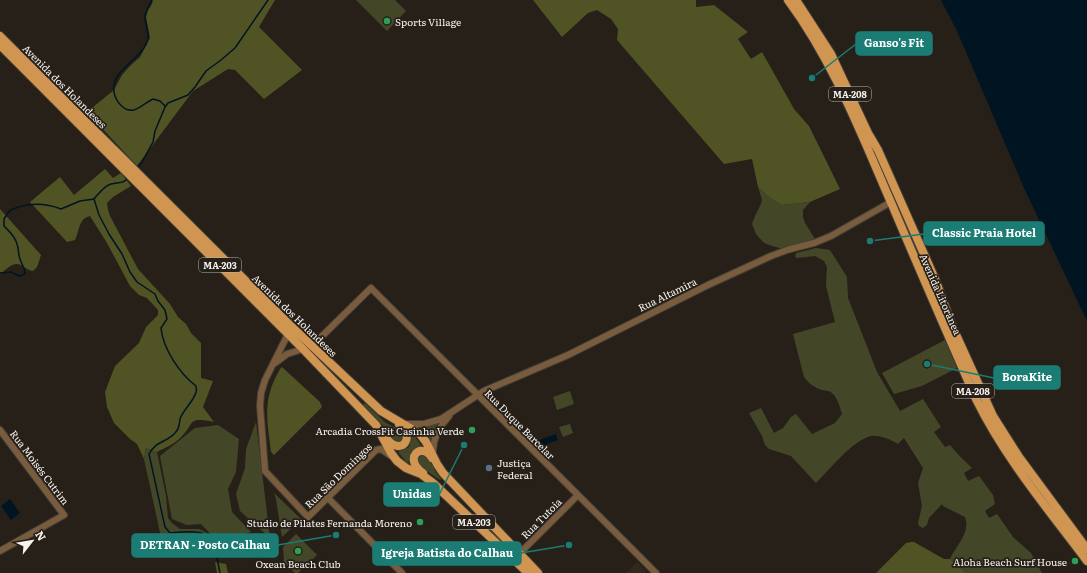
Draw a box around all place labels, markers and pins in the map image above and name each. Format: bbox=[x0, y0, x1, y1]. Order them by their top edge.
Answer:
place label: Sports Village bbox=[395, 14, 461, 29]
marker: Sports Village bbox=[382, 16, 392, 26]
callout: Ganso's Fit bbox=[856, 32, 932, 55]
callout: Classic Praia Hotel bbox=[924, 222, 1044, 245]
callout: BoraKite bbox=[994, 366, 1060, 389]
place label: Arcadia CrossFit Casinha Verde bbox=[316, 423, 464, 438]
marker: Arcadia CrossFit Casinha Verde bbox=[467, 425, 477, 435]
place label: Justiça Federal bbox=[497, 455, 533, 482]
marker: Justiça Federal bbox=[484, 463, 494, 473]
callout: Unidas bbox=[384, 483, 439, 506]
place label: Studio de Pilates Fernanda Moreno bbox=[247, 515, 412, 530]
marker: Studio de Pilates Fernanda Moreno bbox=[415, 517, 425, 527]
callout: DETRAN - Posto Calhau bbox=[132, 534, 278, 557]
callout: Igreja Batista do Calhau bbox=[373, 542, 521, 565]
marker: Oxean Beach Club bbox=[293, 546, 303, 556]
place label: Aloha Beach Surf House bbox=[953, 554, 1067, 569]
place label: Oxean Beach Club bbox=[255, 556, 341, 571]
marker: Aloha Beach Surf House bbox=[1070, 556, 1080, 566]

